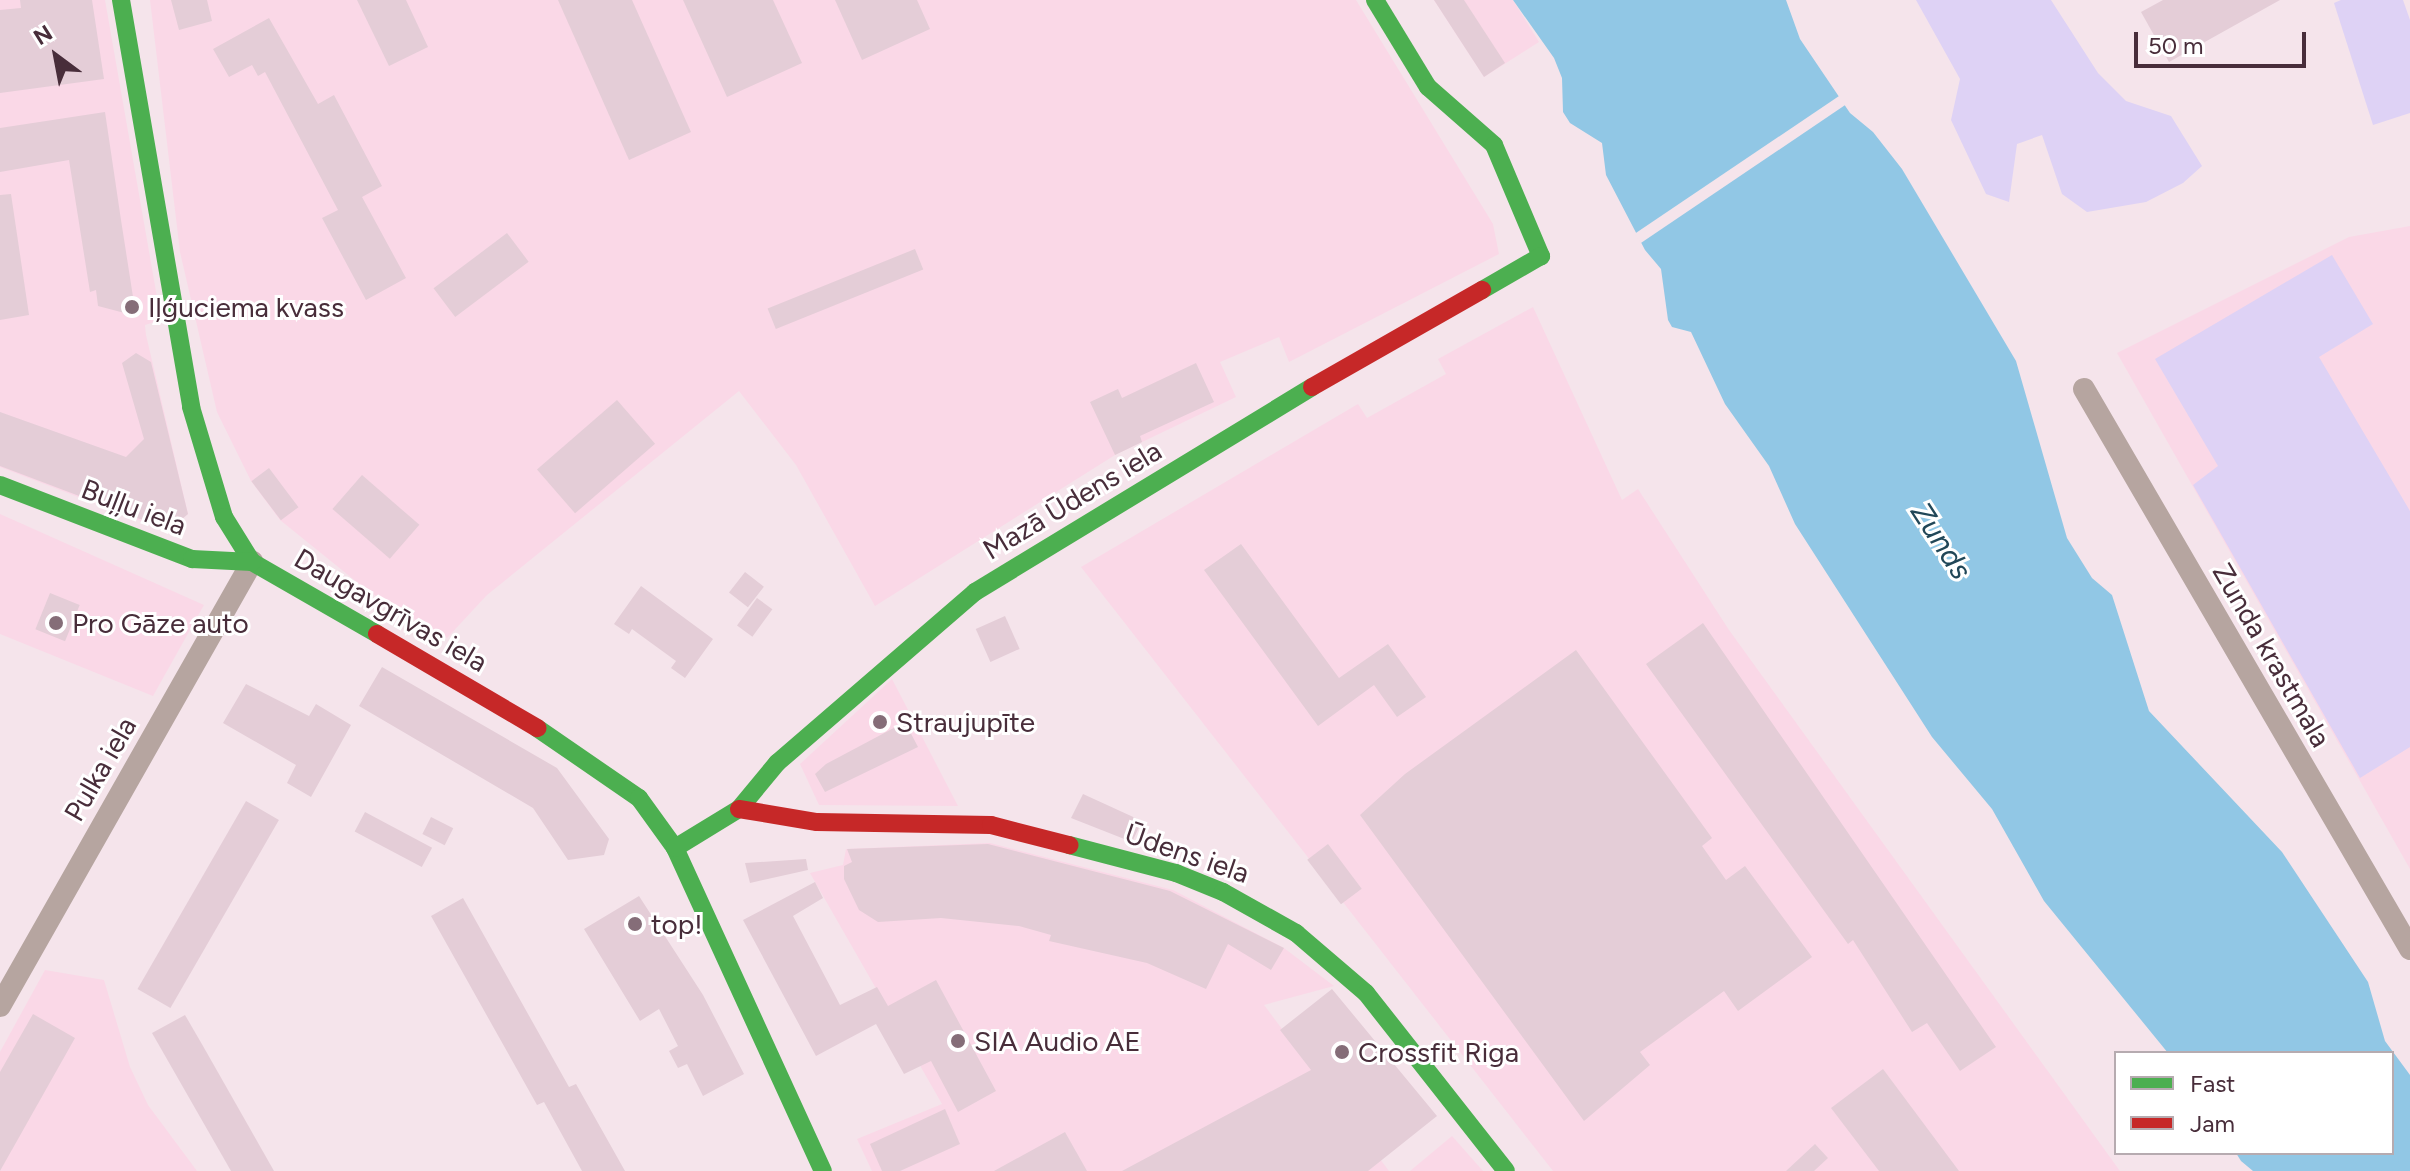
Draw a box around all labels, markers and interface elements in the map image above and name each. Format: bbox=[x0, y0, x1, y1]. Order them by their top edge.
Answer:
north arrow bbox=[16, 16, 96, 96]
scale bar bbox=[2138, 16, 2310, 66]
text: N bbox=[29, 19, 57, 51]
text: 50 m bbox=[2148, 31, 2204, 60]
place label: Iļģuciema kvass bbox=[148, 290, 344, 324]
marker: Iļģuciema kvass bbox=[123, 298, 141, 316]
street label: Mazā Ūdens iela bbox=[977, 434, 1167, 566]
street label: Buļļu iela bbox=[77, 472, 191, 542]
water label: Zunds bbox=[1903, 496, 1979, 586]
street label: Daugavgrīvas iela bbox=[289, 541, 493, 679]
street label: Zunda krastmala bbox=[2206, 557, 2338, 753]
place label: Pro Gāze auto bbox=[72, 606, 249, 640]
marker: Pro Gāze auto bbox=[47, 614, 65, 632]
place label: Straujupīte bbox=[896, 705, 1035, 739]
street label: Pulka iela bbox=[57, 711, 143, 827]
marker: Straujupīte bbox=[871, 713, 889, 731]
street label: Ūdens iela bbox=[1120, 816, 1254, 890]
place label: top! bbox=[651, 907, 703, 941]
marker: top! bbox=[626, 915, 644, 933]
place label: SIA Audio AE bbox=[974, 1024, 1141, 1058]
marker: SIA Audio AE bbox=[949, 1032, 967, 1050]
place label: Crossfit Riga bbox=[1358, 1035, 1519, 1069]
marker: Crossfit Riga bbox=[1333, 1043, 1351, 1061]
legend bbox=[2114, 1051, 2394, 1155]
text: Fast bbox=[2190, 1069, 2235, 1098]
text: Jam bbox=[2190, 1109, 2235, 1138]

